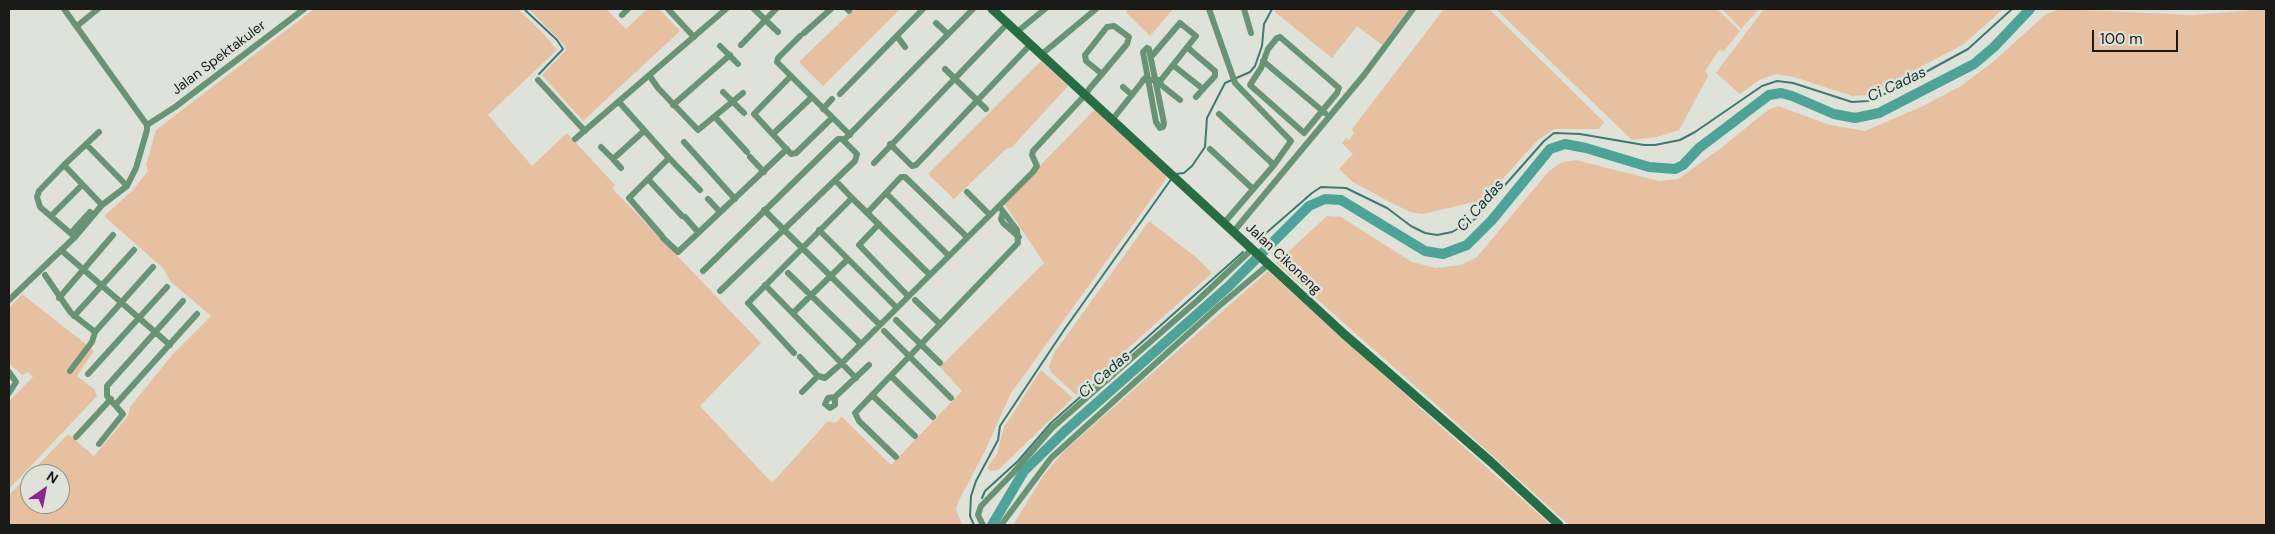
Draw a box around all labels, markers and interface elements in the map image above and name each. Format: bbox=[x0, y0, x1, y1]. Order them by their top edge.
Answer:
street label: Jalan Spektakuler bbox=[169, 17, 269, 99]
scale bar bbox=[2095, 20, 2181, 52]
text: 100 m bbox=[2100, 29, 2143, 49]
water label: Ci Cadas bbox=[1865, 64, 1929, 106]
water label: Ci Cadas bbox=[1454, 176, 1508, 236]
street label: Jalan Cikoneng bbox=[1242, 220, 1324, 298]
water label: Ci Cadas bbox=[1075, 348, 1135, 402]
north arrow bbox=[20, 464, 70, 514]
text: N bbox=[43, 467, 62, 488]

